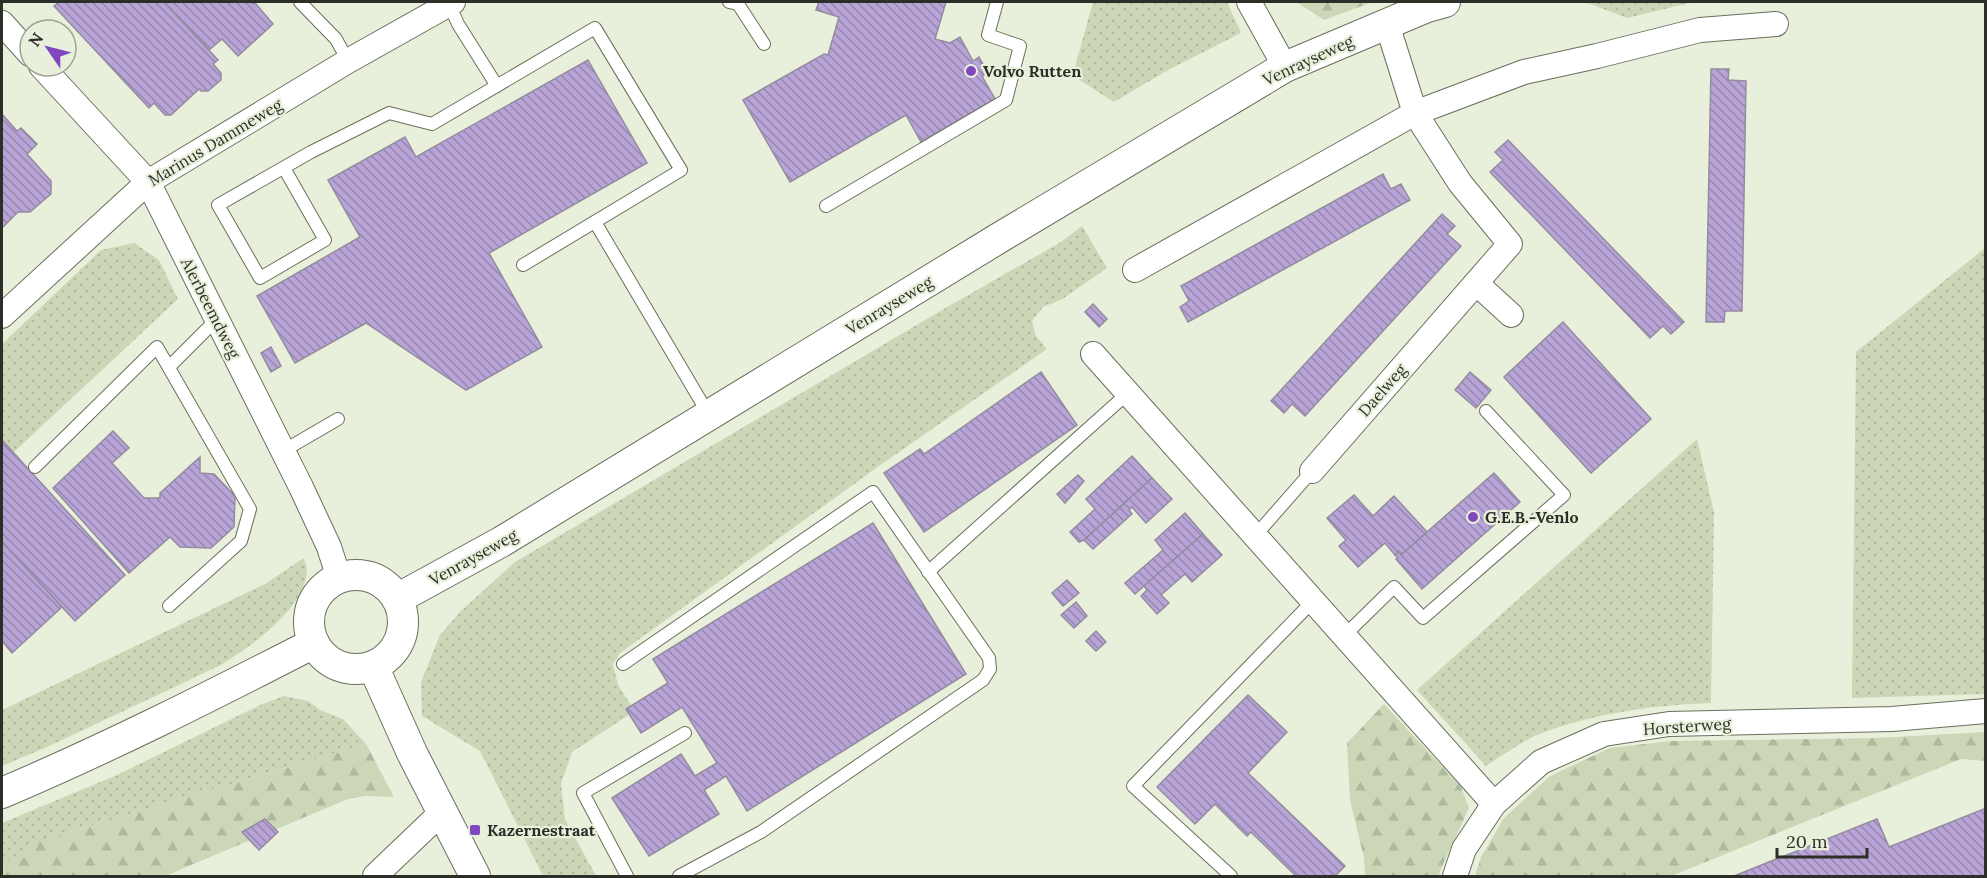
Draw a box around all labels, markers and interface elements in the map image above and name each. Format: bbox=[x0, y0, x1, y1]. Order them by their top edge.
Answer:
north arrow bbox=[18, 18, 78, 78]
text: N bbox=[24, 29, 47, 50]
street label: Venrayseweg bbox=[1259, 30, 1358, 90]
place label: Volvo Rutten bbox=[983, 61, 1081, 81]
marker: Volvo Rutten bbox=[964, 64, 978, 78]
street label: Marinus Dammeweg bbox=[144, 94, 287, 190]
street label: Alerbeemdweg bbox=[177, 253, 245, 363]
street label: Venrayseweg bbox=[841, 271, 937, 339]
street label: Daelweg bbox=[1354, 359, 1411, 420]
place label: G.E.B.-Venlo bbox=[1485, 507, 1578, 527]
marker: G.E.B.-Venlo bbox=[1466, 510, 1480, 524]
street label: Venrayseweg bbox=[425, 524, 522, 590]
street label: Horsterweg bbox=[1642, 713, 1733, 739]
place label: Kazernestraat bbox=[487, 820, 596, 840]
scale bar bbox=[1777, 821, 1867, 859]
marker: Kazernestraat bbox=[468, 823, 482, 837]
text: 20 m bbox=[1786, 830, 1828, 853]

